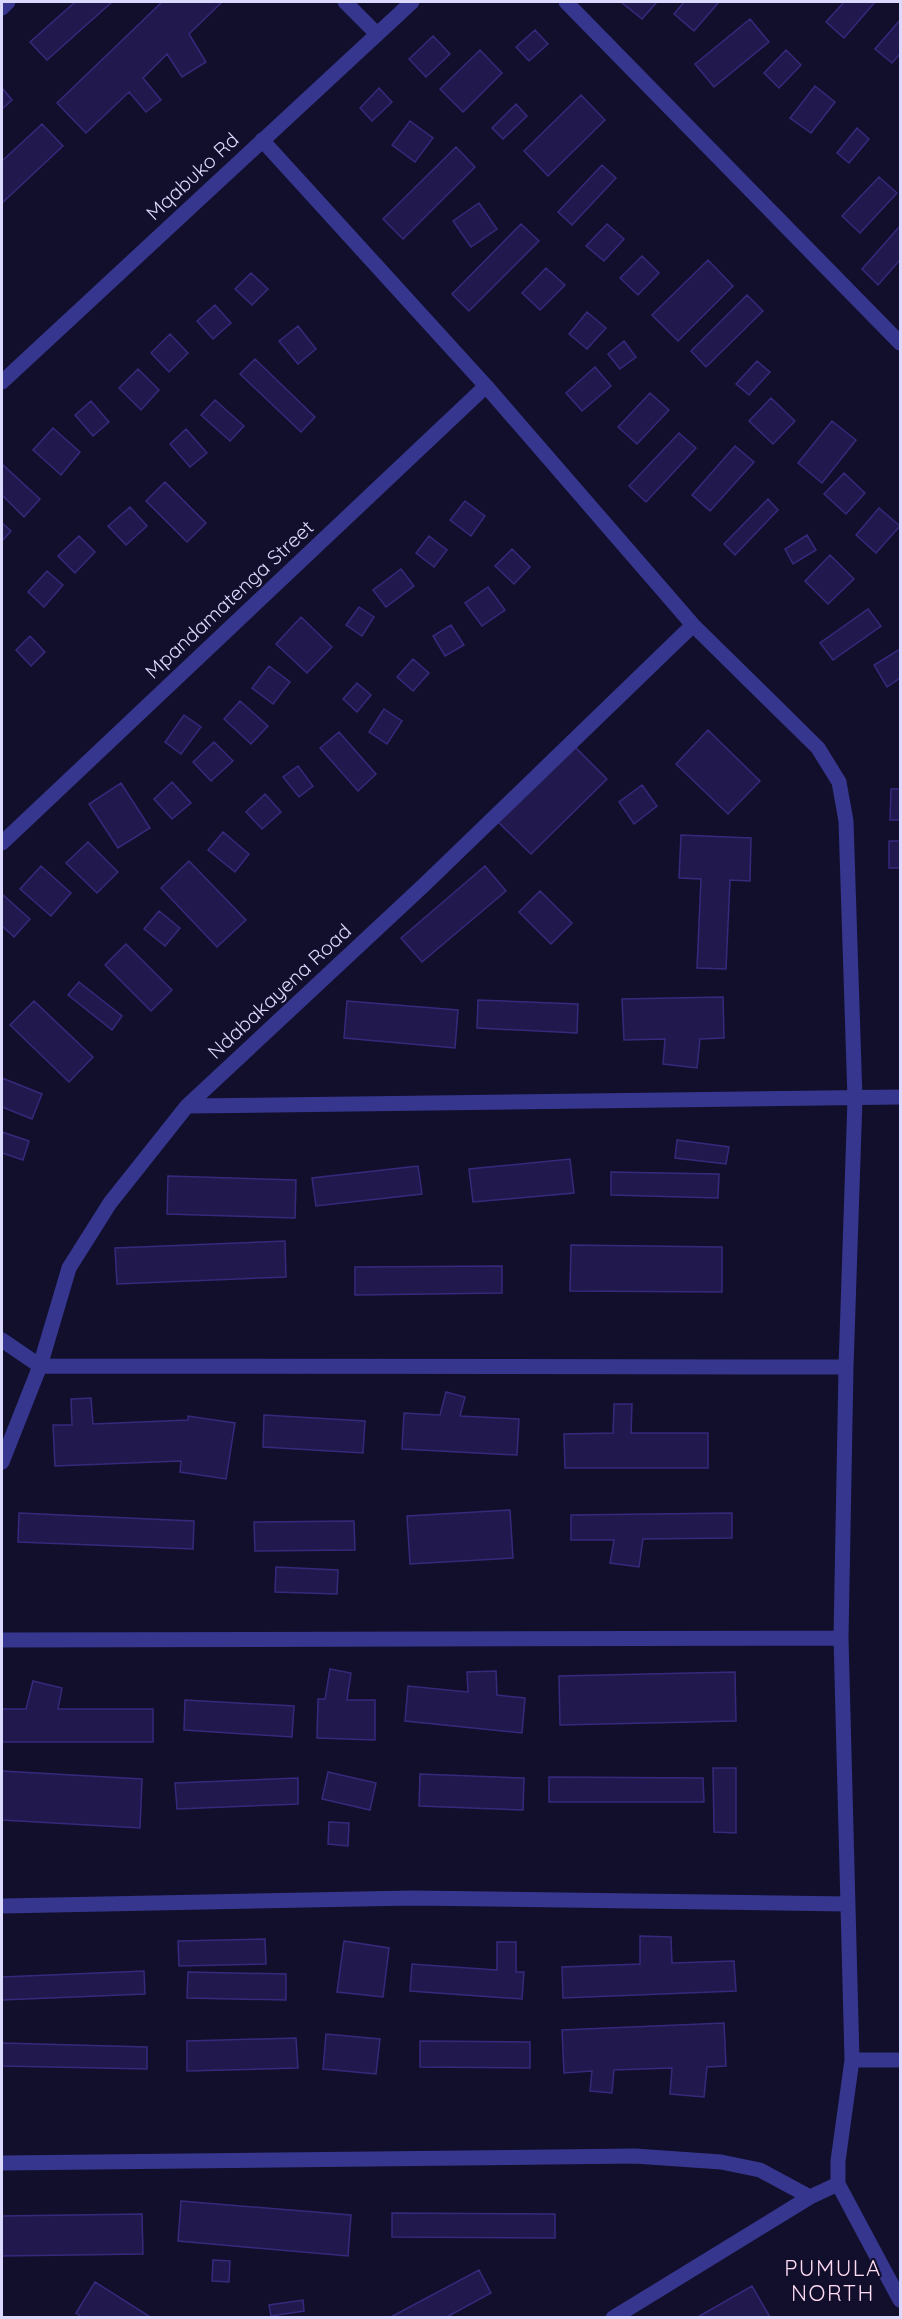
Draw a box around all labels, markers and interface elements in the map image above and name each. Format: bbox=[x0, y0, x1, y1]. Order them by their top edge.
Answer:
street label: Mqabuko Rd bbox=[141, 127, 243, 225]
street label: Mpandamatenga Street bbox=[140, 514, 319, 684]
street label: Ndabakayena Road bbox=[202, 918, 356, 1064]
district label: PUMULA NORTH bbox=[784, 2254, 882, 2307]

